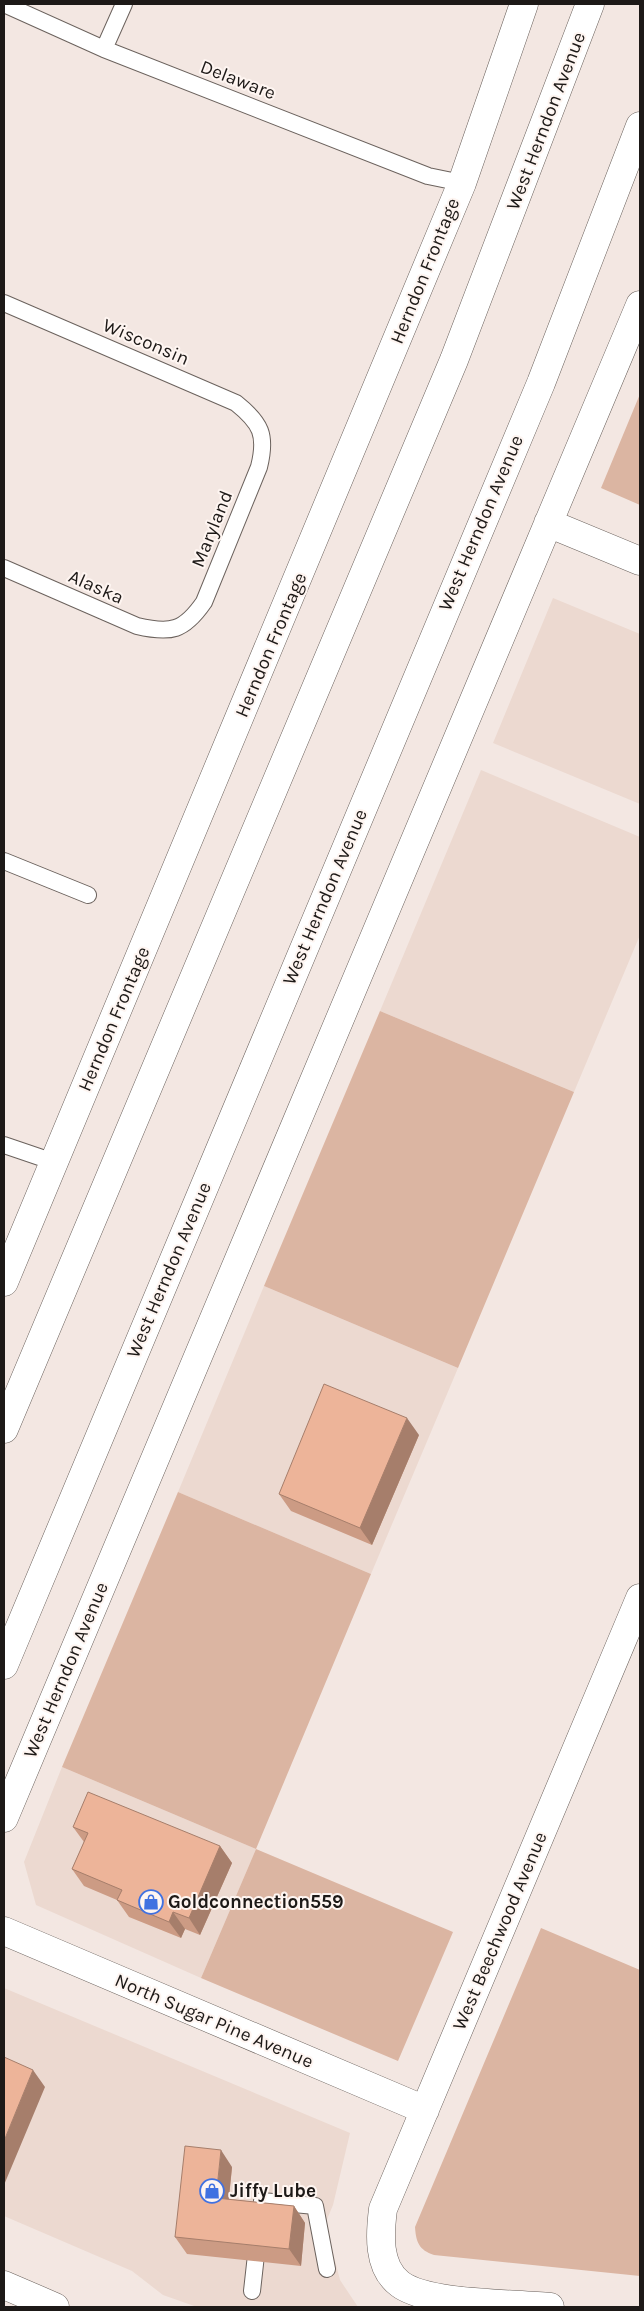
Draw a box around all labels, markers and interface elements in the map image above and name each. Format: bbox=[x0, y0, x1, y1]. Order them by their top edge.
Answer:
street label: West Herndon Avenue bbox=[502, 29, 590, 213]
street label: Delaware bbox=[197, 56, 279, 104]
street label: Herndon Frontage bbox=[386, 195, 464, 347]
street label: Wisconsin bbox=[100, 314, 192, 370]
street label: West Herndon Avenue bbox=[434, 432, 528, 614]
street label: Maryland bbox=[187, 487, 237, 571]
street label: Alaska bbox=[65, 565, 127, 609]
street label: Herndon Frontage bbox=[231, 569, 311, 721]
street label: West Herndon Avenue bbox=[278, 806, 372, 988]
street label: Herndon Frontage bbox=[74, 943, 154, 1095]
street label: West Herndon Avenue bbox=[122, 1179, 216, 1361]
street label: West Herndon Avenue bbox=[19, 1579, 113, 1761]
street label: West Beechwood Avenue bbox=[448, 1829, 552, 2033]
shop icon: Goldconnection559 bbox=[138, 1889, 164, 1915]
place label: Goldconnection559 bbox=[168, 1891, 344, 1913]
street label: North Sugar Pine Avenue bbox=[111, 1969, 317, 2073]
shop icon: Jiffy Lube bbox=[199, 2178, 225, 2204]
place label: Jiffy Lube bbox=[230, 2180, 316, 2202]

